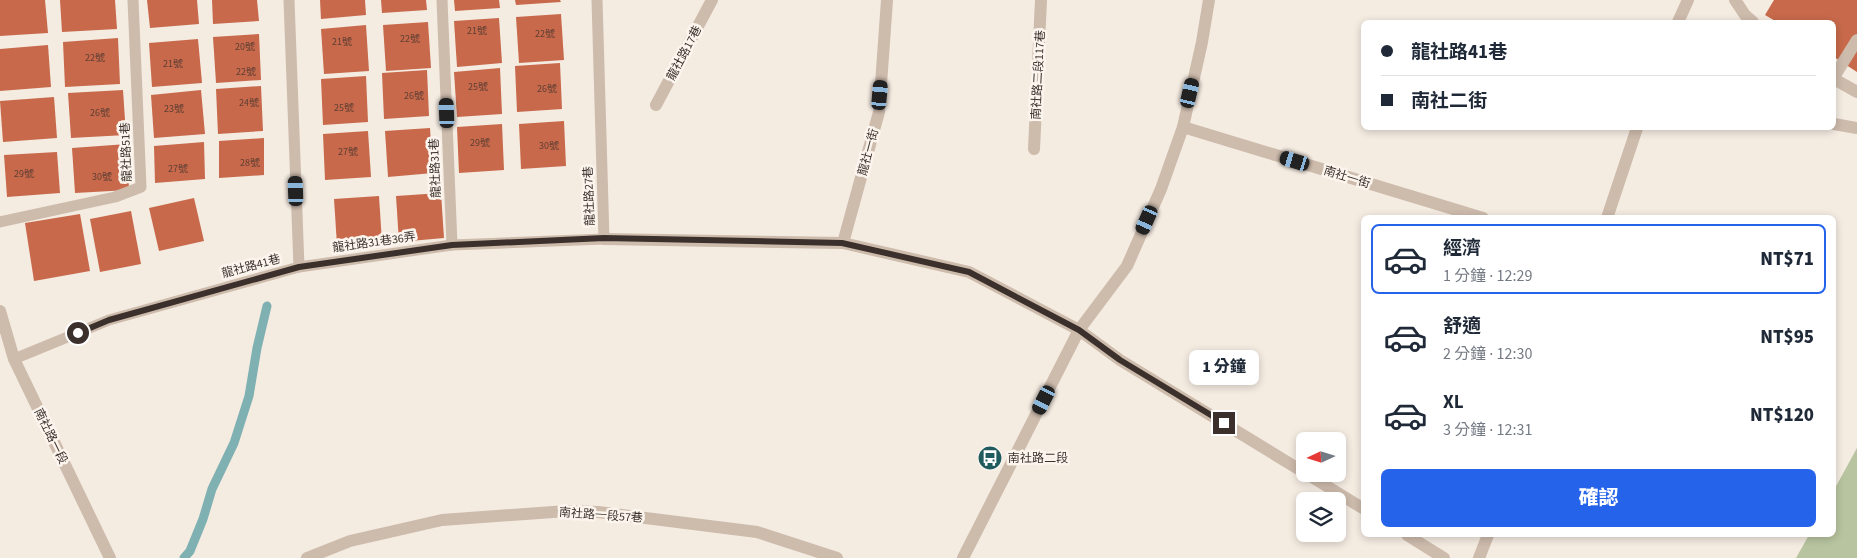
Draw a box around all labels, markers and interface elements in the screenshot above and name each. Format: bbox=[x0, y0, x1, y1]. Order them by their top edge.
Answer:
street label: 龍社路17巷 bbox=[663, 23, 706, 84]
house number: 21號 bbox=[467, 24, 487, 38]
house number: 22號 bbox=[535, 27, 555, 41]
street label: 南社路二段117巷 bbox=[1028, 30, 1049, 120]
house number: 22號 bbox=[400, 32, 420, 46]
house number: 21號 bbox=[332, 35, 352, 49]
text: 龍社路41巷 bbox=[1411, 39, 1507, 66]
house number: 20號 bbox=[235, 40, 255, 54]
house number: 22號 bbox=[85, 51, 105, 65]
house number: 21號 bbox=[163, 57, 183, 71]
house number: 22號 bbox=[236, 65, 256, 79]
car bbox=[1179, 77, 1200, 109]
car bbox=[871, 79, 888, 111]
house number: 25號 bbox=[468, 80, 488, 94]
house number: 26號 bbox=[537, 82, 557, 96]
text: 南社二街 bbox=[1411, 88, 1487, 115]
house number: 26號 bbox=[404, 89, 424, 103]
house number: 24號 bbox=[239, 96, 259, 110]
car bbox=[438, 98, 455, 128]
house number: 25號 bbox=[334, 101, 354, 115]
house number: 23號 bbox=[164, 102, 184, 116]
house number: 26號 bbox=[90, 106, 110, 120]
street label: 龍社路51巷 bbox=[117, 122, 136, 182]
street label: 龍社一街 bbox=[854, 127, 883, 178]
house number: 29號 bbox=[470, 136, 490, 150]
street label: 龍社路31巷 bbox=[426, 138, 445, 198]
house number: 30號 bbox=[539, 139, 559, 153]
house number: 27號 bbox=[338, 145, 358, 159]
car bbox=[1278, 149, 1311, 173]
house number: 28號 bbox=[240, 156, 260, 170]
house number: 27號 bbox=[168, 162, 188, 176]
street label: 南社一街 bbox=[1321, 162, 1372, 193]
street label: 龍社路27巷 bbox=[580, 166, 599, 226]
house number: 29號 bbox=[14, 167, 34, 181]
house number: 30號 bbox=[92, 170, 112, 184]
car bbox=[287, 176, 304, 206]
car bbox=[1134, 203, 1159, 237]
street label: 龍社路31巷36弄 bbox=[331, 228, 417, 257]
text: 經濟 bbox=[1443, 235, 1481, 262]
icon: car bbox=[1383, 237, 1428, 282]
text: NT$71 bbox=[1760, 246, 1814, 273]
street label: 龍社路41巷 bbox=[220, 251, 282, 282]
text: 1 分鐘 · 12:29 bbox=[1443, 265, 1532, 287]
text: 舒適 bbox=[1443, 313, 1481, 340]
icon: car bbox=[1383, 315, 1428, 360]
route start bbox=[67, 322, 89, 344]
text: NT$95 bbox=[1760, 324, 1814, 351]
text: 2 分鐘 · 12:30 bbox=[1443, 343, 1532, 365]
callout: 1 分鐘 bbox=[1189, 350, 1259, 386]
text: 1 分鐘 bbox=[1202, 356, 1246, 378]
car bbox=[1030, 383, 1057, 417]
text: XL bbox=[1443, 389, 1464, 416]
icon: car bbox=[1383, 393, 1428, 438]
text: NT$120 bbox=[1750, 402, 1814, 429]
street label: 南社路一段 bbox=[30, 406, 71, 467]
route end bbox=[1213, 412, 1235, 434]
text: 3 分鐘 · 12:31 bbox=[1443, 419, 1532, 441]
north arrow bbox=[1296, 432, 1346, 482]
map controls bbox=[1296, 432, 1346, 542]
bus stop icon: 南社路二段 bbox=[977, 445, 1003, 471]
place label: 南社路二段 bbox=[1008, 450, 1068, 467]
button: 確認 bbox=[1381, 469, 1816, 527]
button: layers bbox=[1296, 492, 1346, 542]
street label: 南社路一段57巷 bbox=[559, 504, 643, 527]

